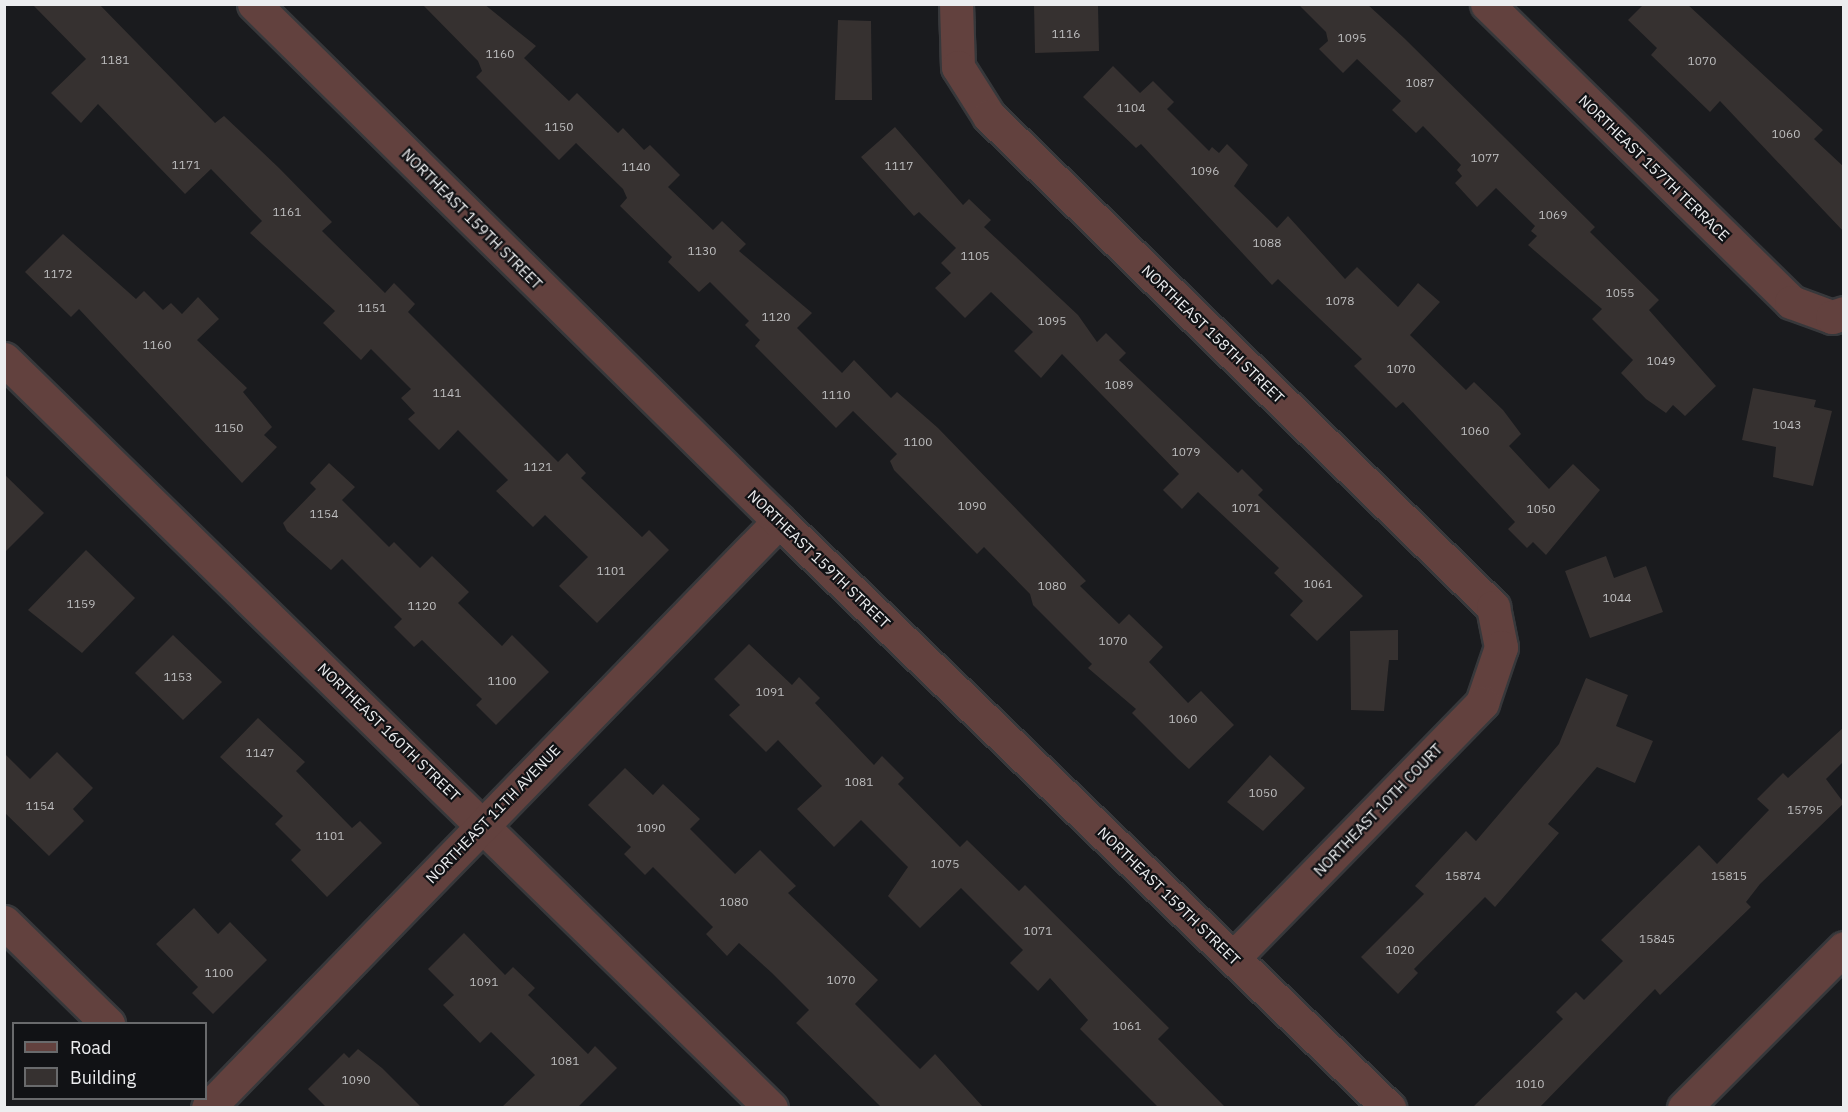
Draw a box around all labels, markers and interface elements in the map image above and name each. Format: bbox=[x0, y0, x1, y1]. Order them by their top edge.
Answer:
house number: 1116 bbox=[1052, 27, 1080, 41]
house number: 1095 bbox=[1338, 31, 1366, 45]
house number: 1160 bbox=[486, 47, 514, 61]
house number: 1181 bbox=[101, 53, 129, 67]
house number: 1070 bbox=[1688, 54, 1716, 68]
house number: 1087 bbox=[1406, 76, 1434, 90]
street label: NORTHEAST 157TH TERRACE bbox=[1575, 91, 1733, 245]
house number: 1104 bbox=[1117, 101, 1145, 115]
house number: 1150 bbox=[545, 120, 573, 134]
house number: 1060 bbox=[1772, 127, 1800, 141]
street label: NORTHEAST 159TH STREET bbox=[398, 145, 546, 293]
house number: 1077 bbox=[1471, 151, 1499, 165]
house number: 1171 bbox=[172, 158, 200, 172]
house number: 1117 bbox=[885, 159, 913, 173]
house number: 1140 bbox=[622, 160, 650, 174]
house number: 1096 bbox=[1191, 164, 1219, 178]
house number: 1161 bbox=[273, 205, 301, 219]
house number: 1069 bbox=[1539, 208, 1567, 222]
house number: 1088 bbox=[1253, 236, 1281, 250]
house number: 1130 bbox=[688, 244, 716, 258]
house number: 1105 bbox=[961, 249, 989, 263]
street label: NORTHEAST 158TH STREET bbox=[1138, 261, 1288, 407]
house number: 1172 bbox=[44, 267, 72, 281]
house number: 1055 bbox=[1606, 286, 1634, 300]
house number: 1078 bbox=[1326, 294, 1354, 308]
house number: 1151 bbox=[358, 301, 386, 315]
house number: 1120 bbox=[762, 310, 790, 324]
house number: 1095 bbox=[1038, 314, 1066, 328]
house number: 1160 bbox=[143, 338, 171, 352]
house number: 1049 bbox=[1647, 354, 1675, 368]
house number: 1070 bbox=[1387, 362, 1415, 376]
house number: 1089 bbox=[1105, 378, 1133, 392]
house number: 1141 bbox=[433, 386, 461, 400]
house number: 1110 bbox=[822, 388, 850, 402]
house number: 1043 bbox=[1773, 418, 1801, 432]
house number: 1150 bbox=[215, 421, 243, 435]
house number: 1060 bbox=[1461, 424, 1489, 438]
house number: 1100 bbox=[904, 435, 932, 449]
house number: 1079 bbox=[1172, 445, 1200, 459]
house number: 1121 bbox=[524, 460, 552, 474]
street label: NORTHEAST 159TH STREET bbox=[744, 486, 894, 632]
house number: 1090 bbox=[958, 499, 986, 513]
house number: 1071 bbox=[1232, 501, 1260, 515]
house number: 1050 bbox=[1527, 502, 1555, 516]
house number: 1154 bbox=[310, 507, 338, 521]
house number: 1101 bbox=[597, 564, 625, 578]
house number: 1061 bbox=[1304, 577, 1332, 591]
house number: 1080 bbox=[1038, 579, 1066, 593]
house number: 1044 bbox=[1603, 591, 1631, 605]
house number: 1159 bbox=[67, 597, 95, 611]
house number: 1120 bbox=[408, 599, 436, 613]
house number: 1070 bbox=[1099, 634, 1127, 648]
street label: NORTHEAST 160TH STREET bbox=[314, 659, 464, 805]
house number: 1153 bbox=[164, 670, 192, 684]
house number: 1100 bbox=[488, 674, 516, 688]
house number: 1091 bbox=[756, 685, 784, 699]
house number: 1060 bbox=[1169, 712, 1197, 726]
street label: NORTHEAST 10TH COURT bbox=[1310, 740, 1446, 880]
street label: NORTHEAST 11TH AVENUE bbox=[422, 741, 564, 887]
house number: 1147 bbox=[246, 746, 274, 760]
house number: 1081 bbox=[845, 775, 873, 789]
house number: 1050 bbox=[1249, 786, 1277, 800]
house number: 1154 bbox=[26, 799, 54, 813]
house number: 15795 bbox=[1787, 803, 1823, 817]
house number: 1090 bbox=[637, 821, 665, 835]
street label: NORTHEAST 159TH STREET bbox=[1094, 823, 1244, 969]
house number: 1101 bbox=[316, 829, 344, 843]
house number: 1075 bbox=[931, 857, 959, 871]
house number: 15874 bbox=[1445, 869, 1481, 883]
house number: 15815 bbox=[1711, 869, 1747, 883]
house number: 1080 bbox=[720, 895, 748, 909]
house number: 1071 bbox=[1024, 924, 1052, 938]
house number: 15845 bbox=[1639, 932, 1675, 946]
house number: 1020 bbox=[1386, 943, 1414, 957]
house number: 1100 bbox=[205, 966, 233, 980]
house number: 1070 bbox=[827, 973, 855, 987]
house number: 1091 bbox=[470, 975, 498, 989]
house number: 1061 bbox=[1113, 1019, 1141, 1033]
legend bbox=[12, 1022, 207, 1100]
text: Road bbox=[70, 1036, 111, 1059]
house number: 1081 bbox=[551, 1054, 579, 1068]
text: Building bbox=[70, 1066, 136, 1089]
house number: 1090 bbox=[342, 1073, 370, 1087]
house number: 1010 bbox=[1516, 1077, 1544, 1091]

